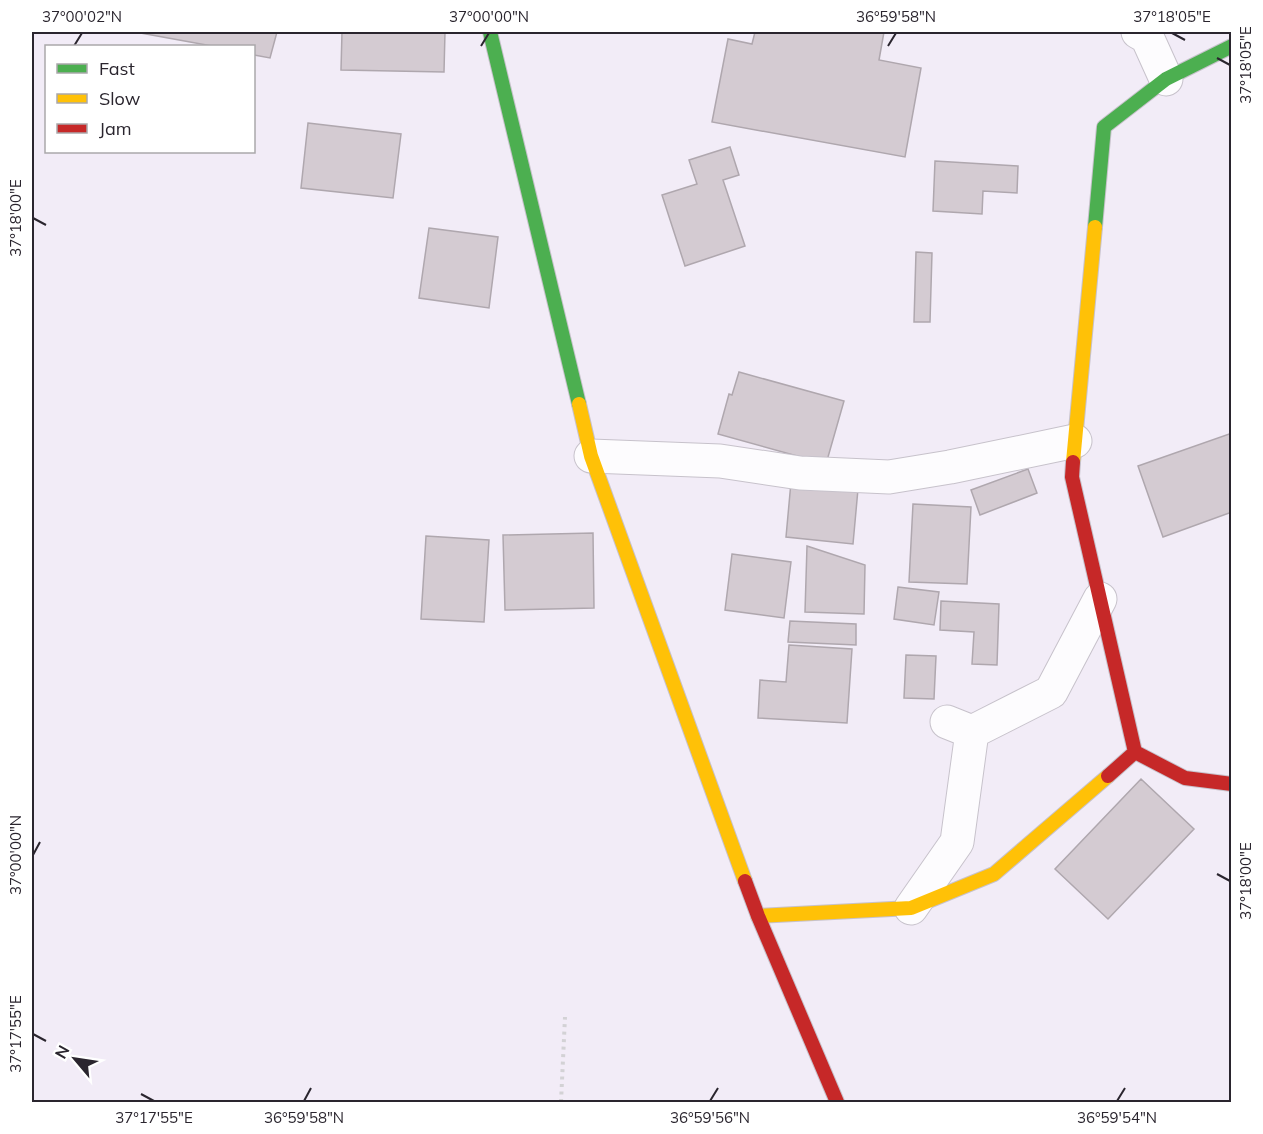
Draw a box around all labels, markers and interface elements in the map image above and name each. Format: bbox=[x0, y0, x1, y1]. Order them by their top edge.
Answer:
text: 37°00'02"N bbox=[42, 7, 122, 26]
text: 37°00'00"N bbox=[449, 7, 529, 26]
text: 36°59'58"N bbox=[856, 7, 936, 26]
text: 37°18'05"E bbox=[1133, 7, 1211, 26]
text: 37°18'05"E bbox=[1236, 26, 1255, 104]
legend bbox=[45, 45, 255, 153]
text: Fast bbox=[99, 57, 135, 80]
text: Slow bbox=[99, 87, 141, 110]
text: Jam bbox=[99, 117, 132, 140]
text: 37°18'00"E bbox=[6, 179, 25, 257]
text: 37°00'00"N bbox=[6, 815, 25, 895]
text: 37°18'00"E bbox=[1236, 842, 1255, 920]
text: 37°17'55"E bbox=[6, 995, 25, 1073]
north arrow bbox=[45, 1029, 105, 1089]
text: N bbox=[50, 1042, 74, 1062]
text: 37°17'55"E bbox=[115, 1108, 193, 1127]
text: 36°59'58"N bbox=[264, 1108, 344, 1127]
text: 36°59'56"N bbox=[670, 1108, 750, 1127]
text: 36°59'54"N bbox=[1077, 1108, 1157, 1127]

